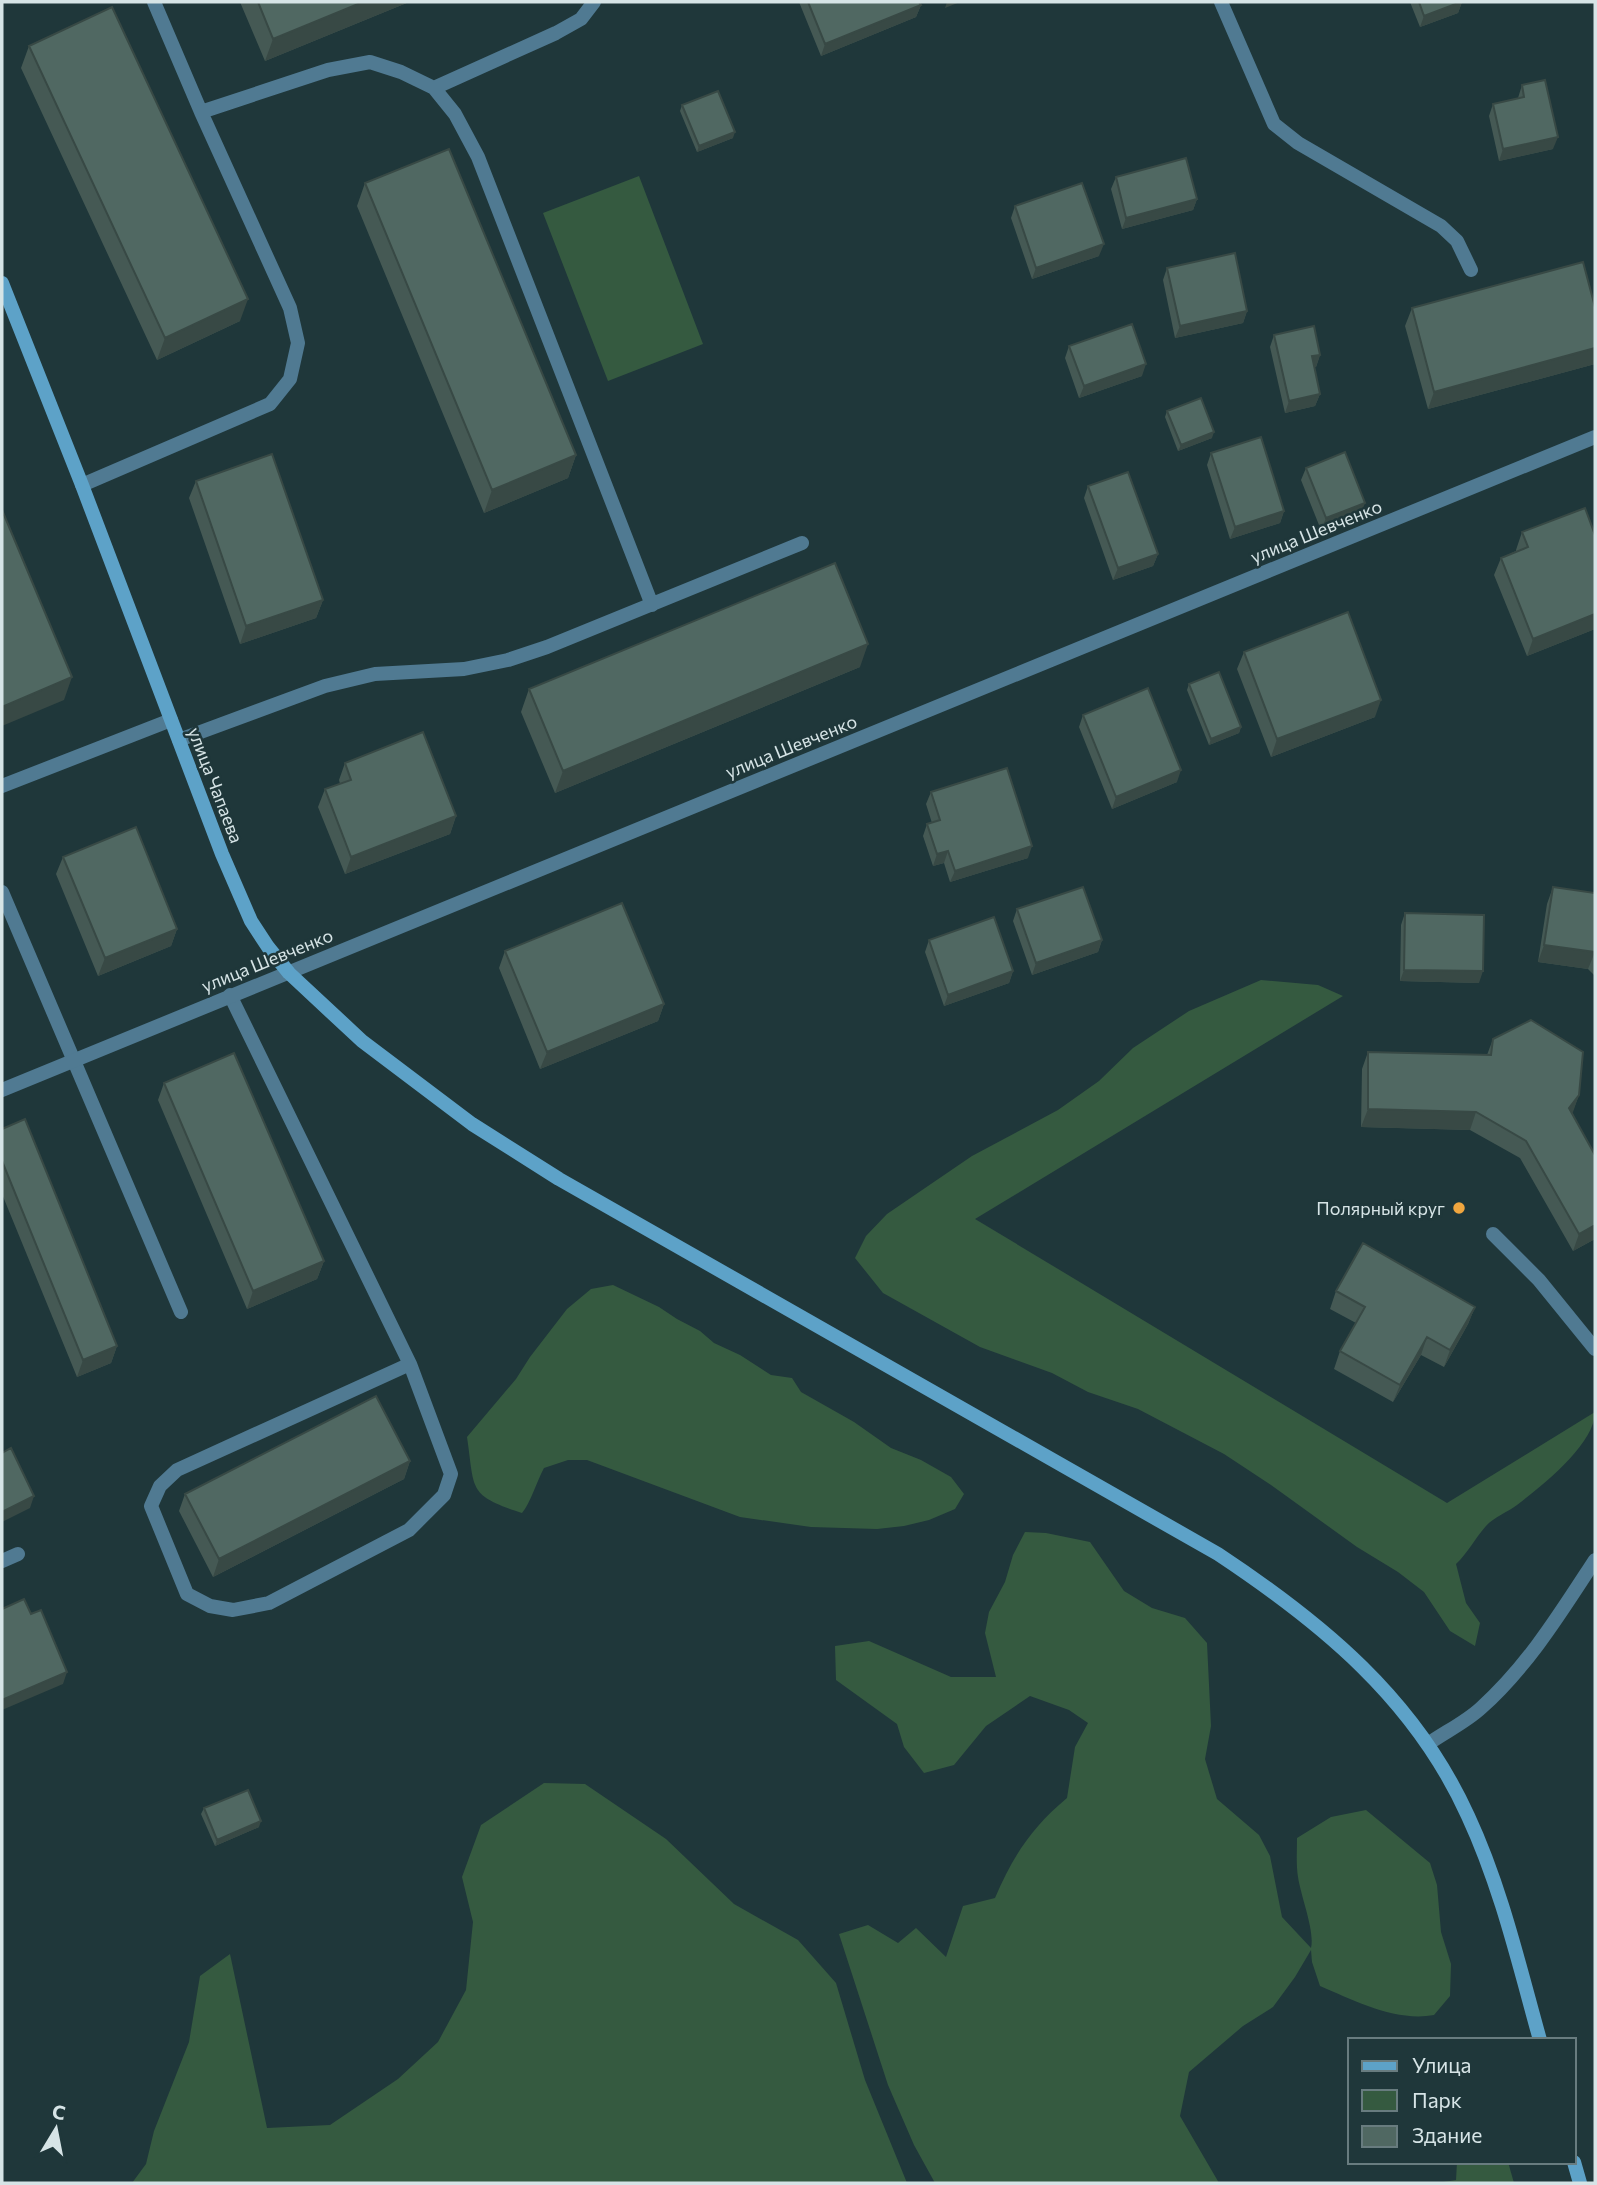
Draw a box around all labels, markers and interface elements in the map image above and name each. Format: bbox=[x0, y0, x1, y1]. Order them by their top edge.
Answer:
street label: улица Шевченко bbox=[1247, 495, 1385, 567]
street label: улица Шевченко bbox=[722, 710, 860, 782]
street label: улица Чапаева bbox=[184, 724, 248, 846]
street label: улица Шевченко bbox=[198, 924, 336, 996]
place label: Полярный круг bbox=[1316, 1197, 1445, 1219]
marker: Полярный круг bbox=[1451, 1200, 1467, 1216]
legend bbox=[1348, 2038, 1576, 2164]
text: Улица bbox=[1412, 2052, 1471, 2077]
text: Парк bbox=[1412, 2087, 1462, 2112]
north arrow bbox=[21, 2094, 91, 2164]
text: С bbox=[51, 2099, 67, 2124]
text: Здание bbox=[1412, 2122, 1482, 2147]

